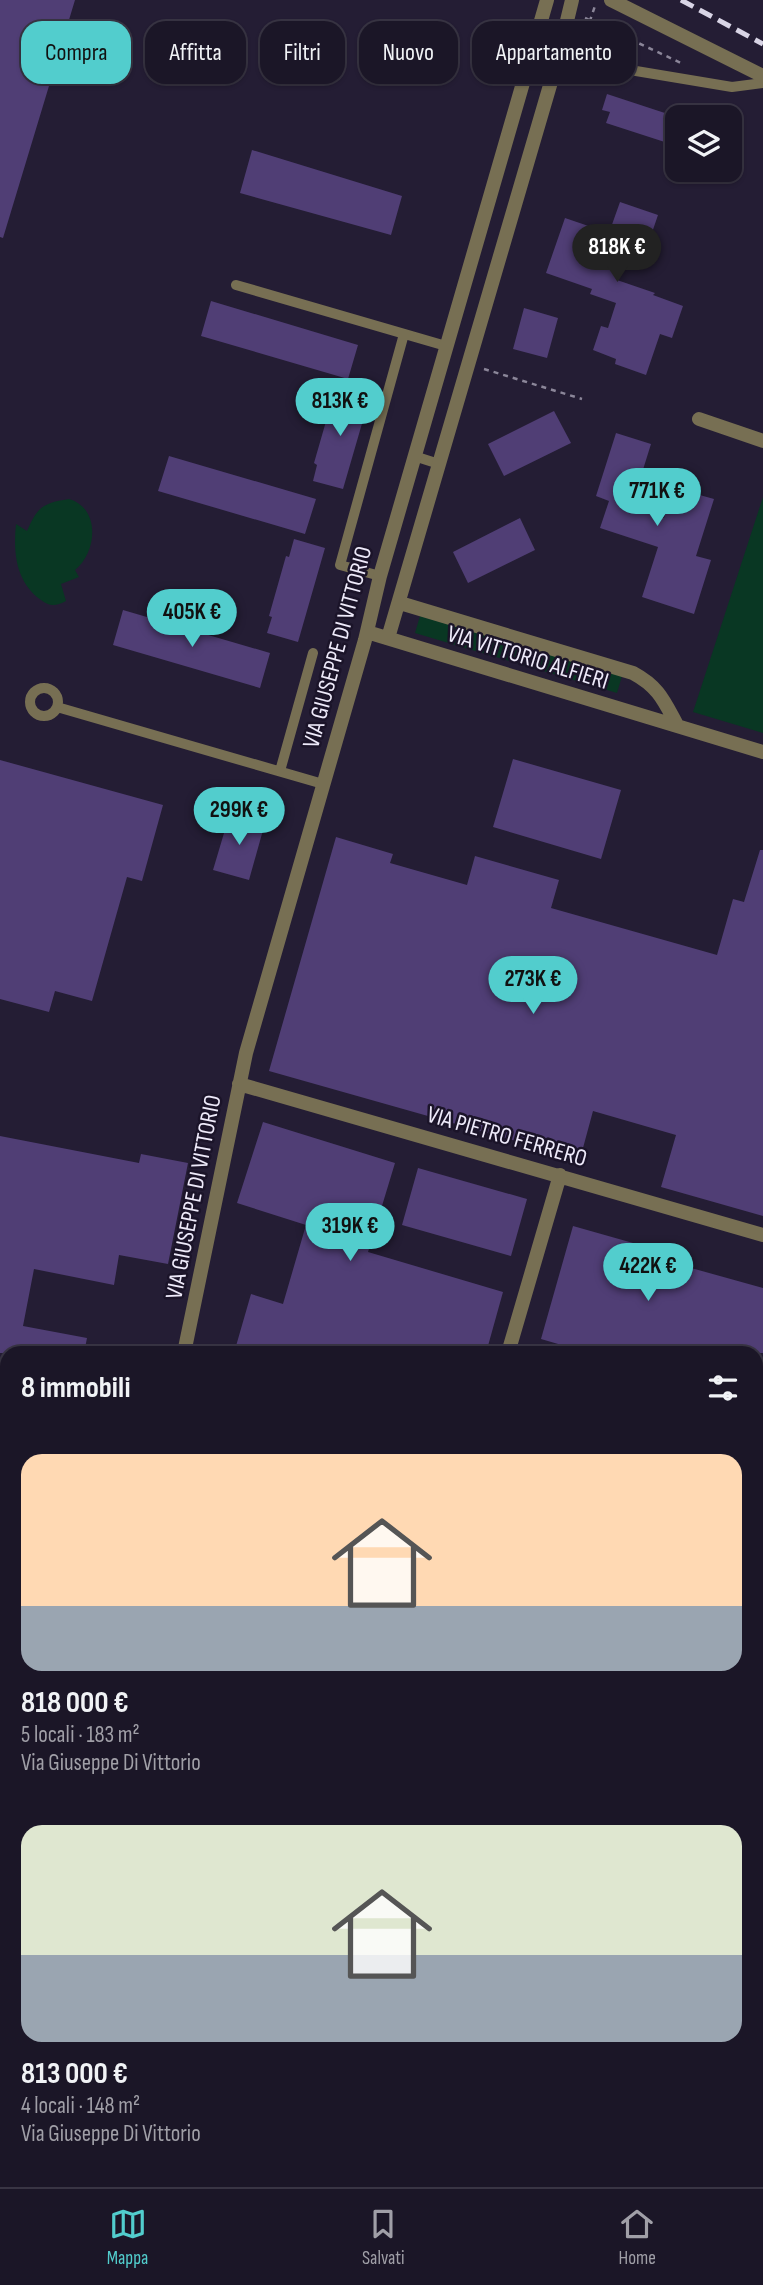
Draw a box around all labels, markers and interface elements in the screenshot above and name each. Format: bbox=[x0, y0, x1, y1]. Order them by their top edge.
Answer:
chip: Compra bbox=[21, 21, 131, 84]
chip: Affitta bbox=[145, 21, 246, 84]
chip: Filtri bbox=[260, 21, 345, 84]
chip: Nuovo bbox=[359, 21, 458, 84]
chip: Appartamento bbox=[472, 21, 636, 84]
map controls bbox=[665, 105, 742, 182]
button: layers bbox=[665, 105, 742, 182]
pin: 818K € bbox=[560, 224, 674, 284]
text: 818K € bbox=[588, 233, 646, 261]
pin: 813K € bbox=[283, 378, 397, 438]
text: 813K € bbox=[312, 387, 368, 415]
pin: 771K € bbox=[600, 468, 714, 528]
text: 771K € bbox=[629, 477, 685, 505]
street label: VIA GIUSEPPE DI VITTORIO bbox=[297, 543, 378, 751]
pin: 405K € bbox=[135, 590, 249, 649]
text: 405K € bbox=[163, 598, 221, 626]
street label: VIA VITTORIO ALFIERI bbox=[444, 619, 612, 696]
pin: 299K € bbox=[182, 788, 296, 847]
text: 299K € bbox=[210, 796, 268, 824]
pin: 273K € bbox=[476, 956, 590, 1016]
text: 273K € bbox=[504, 965, 562, 993]
street label: VIA GIUSEPPE DI VITTORIO bbox=[159, 1092, 228, 1302]
street label: VIA PIETRO FERRERO bbox=[424, 1100, 590, 1173]
pin: 319K € bbox=[293, 1204, 407, 1263]
text: 319K € bbox=[322, 1212, 378, 1240]
pin: 422K € bbox=[591, 1244, 705, 1303]
text: 422K € bbox=[619, 1252, 677, 1280]
icon: filters bbox=[704, 1369, 742, 1407]
text: 8 immobili bbox=[21, 1370, 130, 1406]
icon: home bbox=[319, 1500, 445, 1626]
text: 818 000 € bbox=[21, 1685, 129, 1721]
text: 5 locali · 183 m² bbox=[21, 1721, 140, 1749]
text: Via Giuseppe Di Vittorio bbox=[21, 1749, 201, 1777]
icon: home bbox=[319, 1871, 445, 1997]
text: 813 000 € bbox=[21, 2056, 128, 2092]
text: 4 locali · 148 m² bbox=[21, 2092, 140, 2120]
text: Via Giuseppe Di Vittorio bbox=[21, 2120, 201, 2148]
tab: Mappa bbox=[107, 2205, 148, 2270]
tab: Salvati bbox=[362, 2205, 405, 2270]
tab: Home bbox=[618, 2205, 656, 2270]

